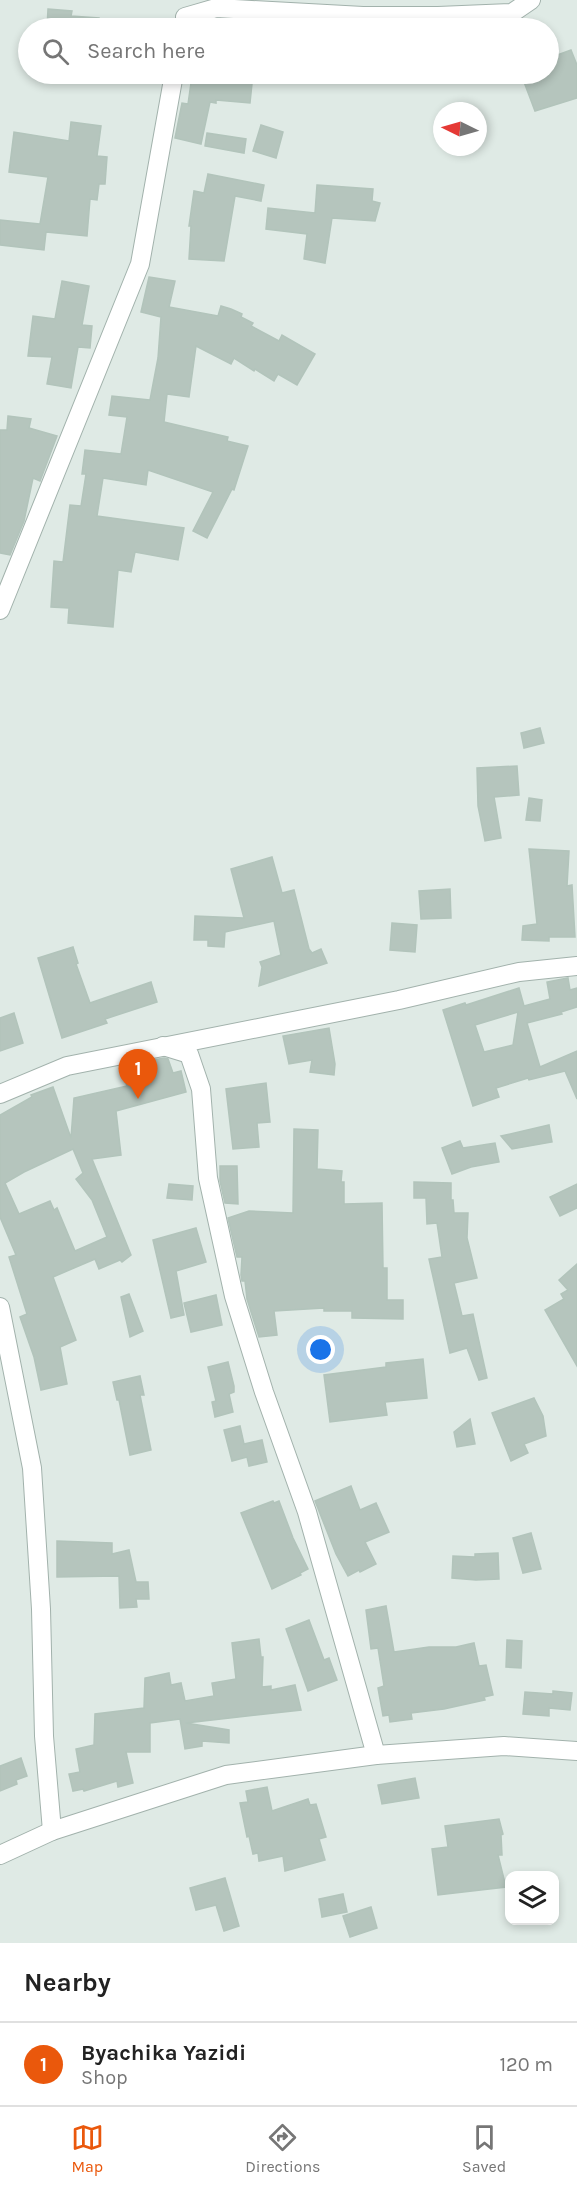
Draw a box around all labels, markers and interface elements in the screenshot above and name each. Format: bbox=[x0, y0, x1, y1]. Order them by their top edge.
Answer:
search box bbox=[18, 18, 559, 84]
icon: search bbox=[39, 35, 72, 68]
text: Search here bbox=[87, 38, 205, 64]
north arrow bbox=[433, 102, 487, 156]
pin: 1 bbox=[118, 1050, 158, 1099]
your location bbox=[306, 1335, 335, 1364]
map controls bbox=[505, 1871, 559, 1925]
button: layers bbox=[505, 1871, 559, 1925]
text: Nearby bbox=[24, 1967, 111, 1998]
text: Byachika Yazidi bbox=[81, 2040, 246, 2066]
text: 1 bbox=[40, 2053, 47, 2076]
text: 120 m bbox=[499, 2053, 553, 2076]
text: Shop bbox=[81, 2066, 128, 2089]
tab: Map bbox=[71, 2121, 104, 2176]
tab: Directions bbox=[245, 2121, 320, 2176]
tab: Saved bbox=[462, 2121, 506, 2176]

